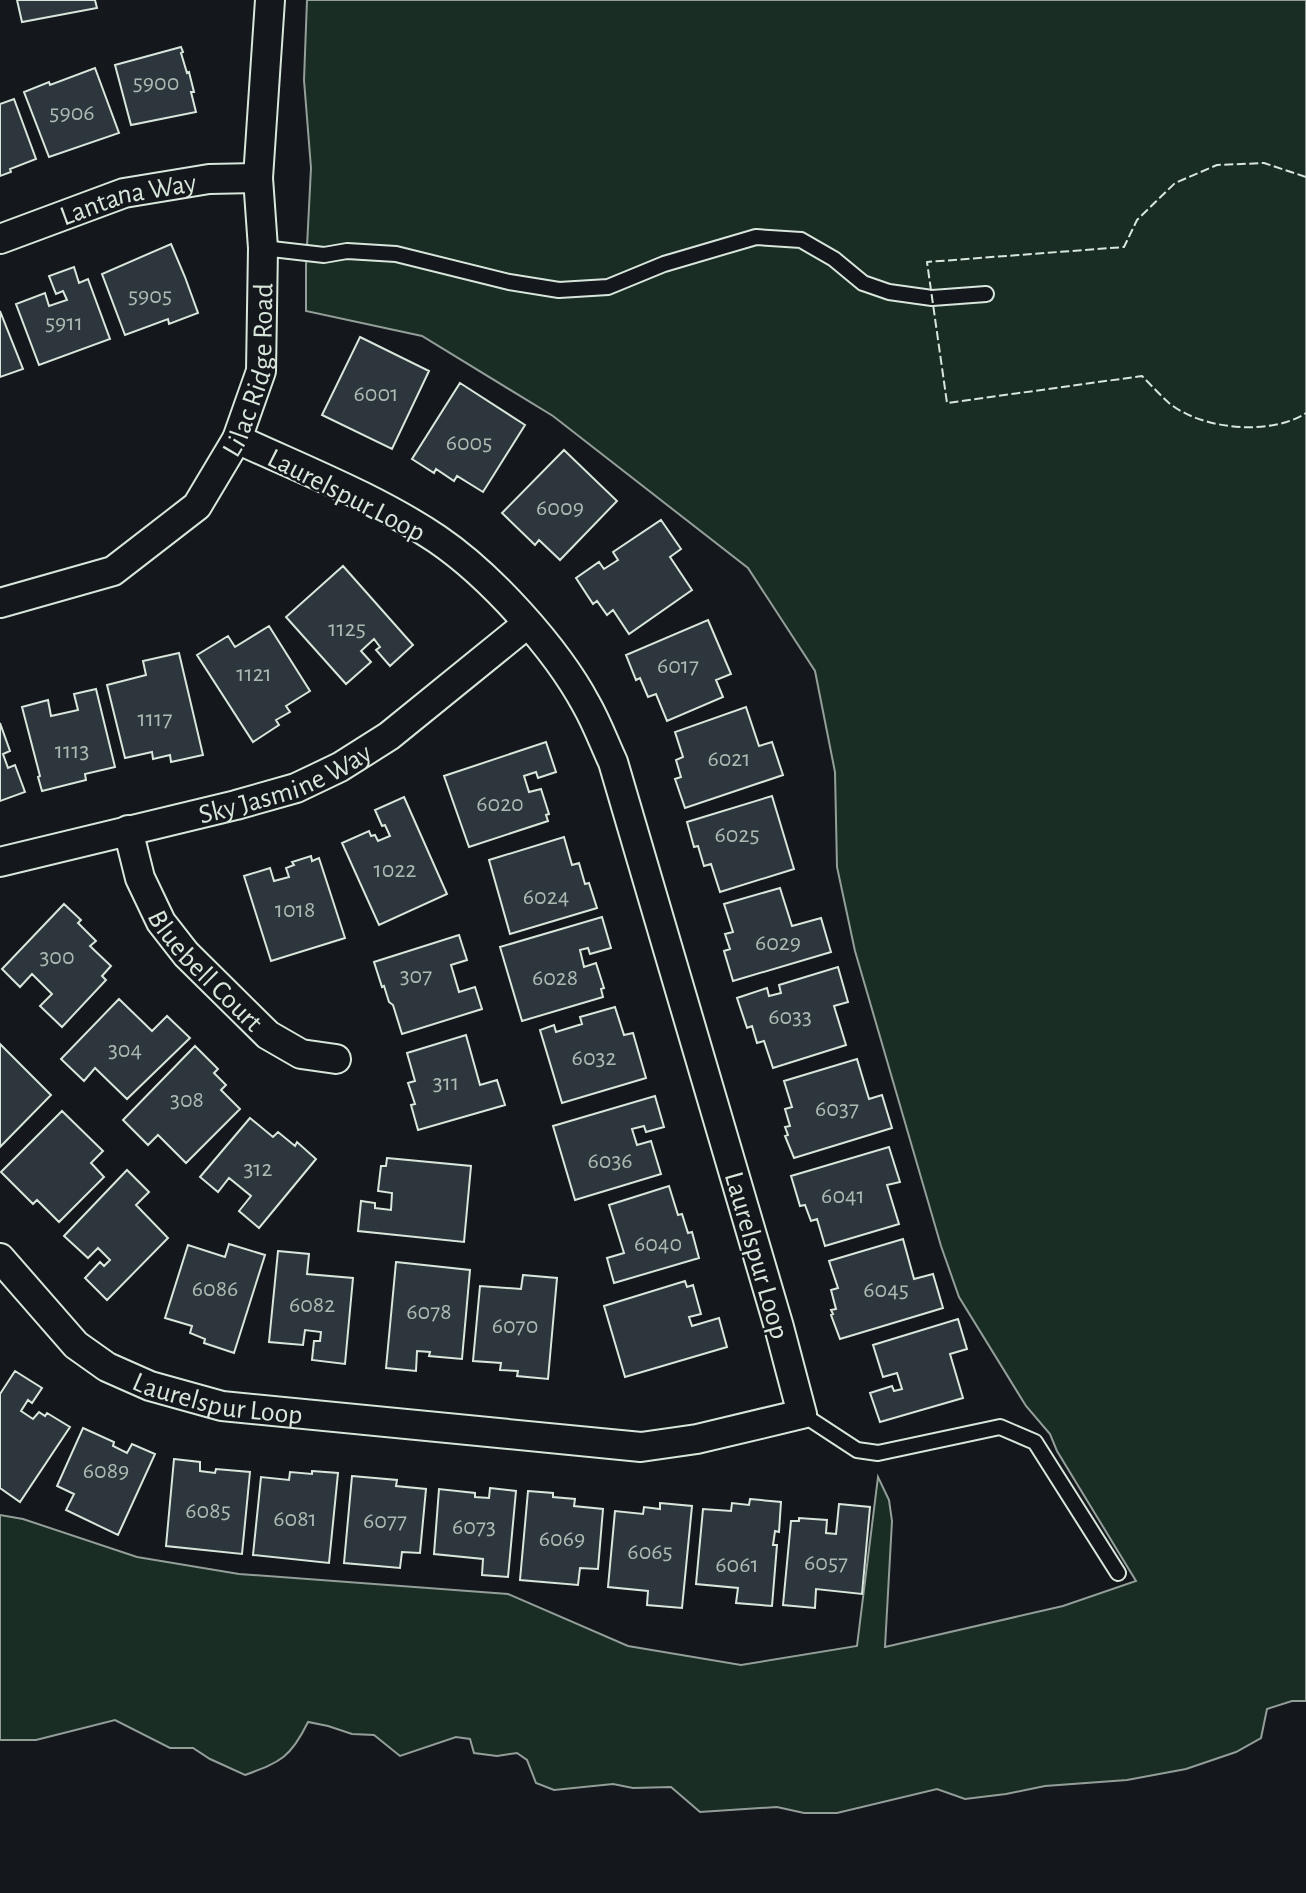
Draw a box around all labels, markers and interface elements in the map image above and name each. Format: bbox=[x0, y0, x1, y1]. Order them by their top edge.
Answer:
house number: 5900 bbox=[133, 71, 179, 95]
house number: 5906 bbox=[49, 101, 95, 125]
street label: Lantana Way bbox=[57, 169, 199, 231]
street label: Lilac Ridge Road bbox=[218, 283, 278, 462]
house number: 5905 bbox=[128, 284, 172, 308]
house number: 5911 bbox=[45, 311, 83, 335]
house number: 6001 bbox=[354, 382, 398, 406]
house number: 6005 bbox=[446, 431, 492, 455]
street label: Laurelspur Loop bbox=[263, 444, 429, 547]
house number: 6009 bbox=[536, 496, 584, 520]
house number: 1125 bbox=[328, 617, 366, 641]
house number: 6017 bbox=[657, 654, 699, 678]
house number: 1121 bbox=[236, 662, 272, 686]
house number: 1117 bbox=[138, 707, 172, 731]
house number: 1113 bbox=[55, 739, 89, 763]
street label: Sky Jasmine Way bbox=[196, 739, 377, 830]
house number: 6021 bbox=[707, 747, 751, 771]
house number: 6020 bbox=[476, 792, 524, 816]
house number: 6025 bbox=[715, 823, 759, 847]
house number: 1022 bbox=[374, 858, 416, 882]
house number: 6024 bbox=[523, 885, 569, 909]
house number: 1018 bbox=[275, 898, 315, 922]
street label: Bluebell Court bbox=[142, 906, 267, 1037]
house number: 6029 bbox=[755, 931, 801, 955]
house number: 300 bbox=[39, 945, 75, 969]
house number: 307 bbox=[400, 964, 432, 988]
house number: 6028 bbox=[532, 966, 578, 990]
house number: 6033 bbox=[768, 1005, 812, 1029]
house number: 304 bbox=[108, 1038, 142, 1062]
house number: 6032 bbox=[572, 1046, 616, 1070]
house number: 311 bbox=[433, 1071, 459, 1095]
house number: 308 bbox=[170, 1088, 204, 1112]
house number: 6037 bbox=[815, 1097, 859, 1121]
house number: 6036 bbox=[587, 1149, 633, 1173]
house number: 312 bbox=[243, 1157, 273, 1181]
street label: Laurelspur Loop bbox=[719, 1169, 793, 1342]
house number: 6041 bbox=[821, 1184, 865, 1208]
house number: 6040 bbox=[634, 1232, 682, 1256]
house number: 6086 bbox=[192, 1277, 238, 1301]
house number: 6045 bbox=[863, 1278, 909, 1302]
house number: 6082 bbox=[289, 1293, 335, 1317]
house number: 6078 bbox=[406, 1300, 452, 1324]
house number: 6070 bbox=[492, 1314, 538, 1338]
street label: Laurelspur Loop bbox=[128, 1368, 304, 1430]
house number: 6089 bbox=[83, 1459, 129, 1483]
house number: 6085 bbox=[185, 1499, 231, 1523]
house number: 6081 bbox=[273, 1507, 317, 1531]
house number: 6077 bbox=[363, 1509, 407, 1533]
house number: 6073 bbox=[452, 1515, 496, 1539]
house number: 6069 bbox=[539, 1527, 585, 1551]
house number: 6065 bbox=[627, 1540, 673, 1564]
house number: 6057 bbox=[804, 1551, 848, 1575]
house number: 6061 bbox=[715, 1553, 759, 1577]

